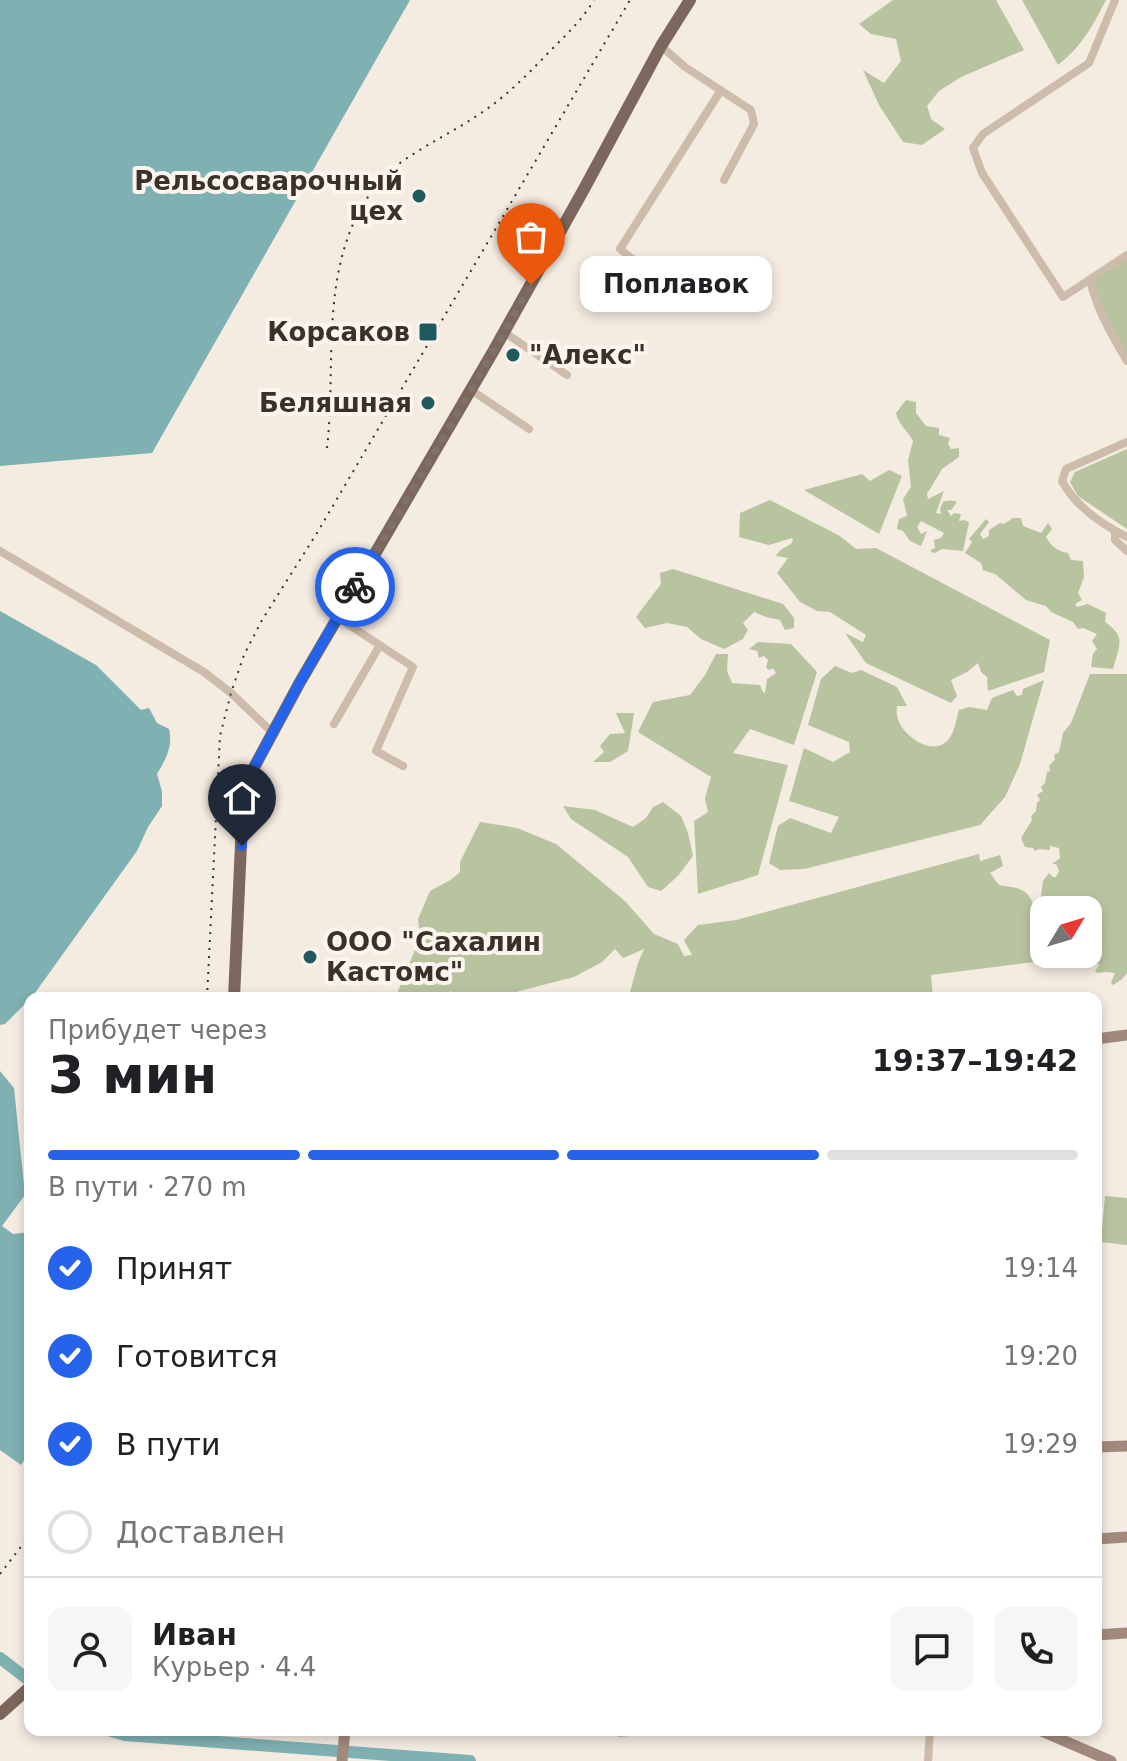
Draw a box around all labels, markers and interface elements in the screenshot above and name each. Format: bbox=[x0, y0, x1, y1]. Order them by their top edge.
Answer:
place label: Рельсосварочный цех bbox=[134, 166, 403, 226]
marker: Рельсосварочный цех bbox=[410, 187, 428, 205]
pin bbox=[497, 203, 565, 285]
icon: bag bbox=[509, 215, 553, 259]
callout: Поплавок bbox=[579, 257, 771, 313]
text: Поплавок bbox=[603, 269, 749, 299]
place label: Корсаков bbox=[267, 317, 410, 347]
marker: Корсаков bbox=[417, 321, 439, 343]
place label: "Алекс" bbox=[529, 340, 646, 370]
marker: "Алекс" bbox=[504, 346, 522, 364]
place label: Беляшная bbox=[259, 388, 412, 418]
marker: Беляшная bbox=[419, 394, 437, 412]
courier bbox=[315, 547, 395, 627]
icon: bike bbox=[333, 565, 377, 609]
pin bbox=[208, 764, 276, 846]
icon: home bbox=[220, 776, 264, 820]
north arrow bbox=[1030, 896, 1102, 968]
map controls bbox=[1030, 896, 1102, 968]
place label: ООО "Сахалин Кастомс" bbox=[326, 927, 541, 987]
marker: ООО "Сахалин Кастомс" bbox=[301, 948, 319, 966]
text: Прибудет через bbox=[48, 1015, 267, 1045]
text: 19:37–19:42 bbox=[872, 1043, 1078, 1078]
text: 3 мин bbox=[48, 1045, 217, 1105]
text: В пути · 270 m bbox=[48, 1172, 247, 1202]
icon: check bbox=[48, 1246, 92, 1290]
text: Принят bbox=[116, 1251, 232, 1286]
text: 19:14 bbox=[1003, 1253, 1078, 1283]
icon: check bbox=[48, 1334, 92, 1378]
text: Готовится bbox=[116, 1339, 278, 1374]
text: 19:20 bbox=[1003, 1341, 1078, 1371]
icon: check bbox=[48, 1422, 92, 1466]
text: В пути bbox=[116, 1427, 220, 1462]
text: 19:29 bbox=[1003, 1429, 1078, 1459]
text: Доставлен bbox=[116, 1515, 285, 1550]
button: person bbox=[48, 1607, 132, 1691]
button: chat bbox=[890, 1607, 974, 1691]
button: phone bbox=[994, 1607, 1078, 1691]
text: Иван bbox=[152, 1617, 237, 1652]
text: Курьер · 4.4 bbox=[152, 1652, 316, 1682]

